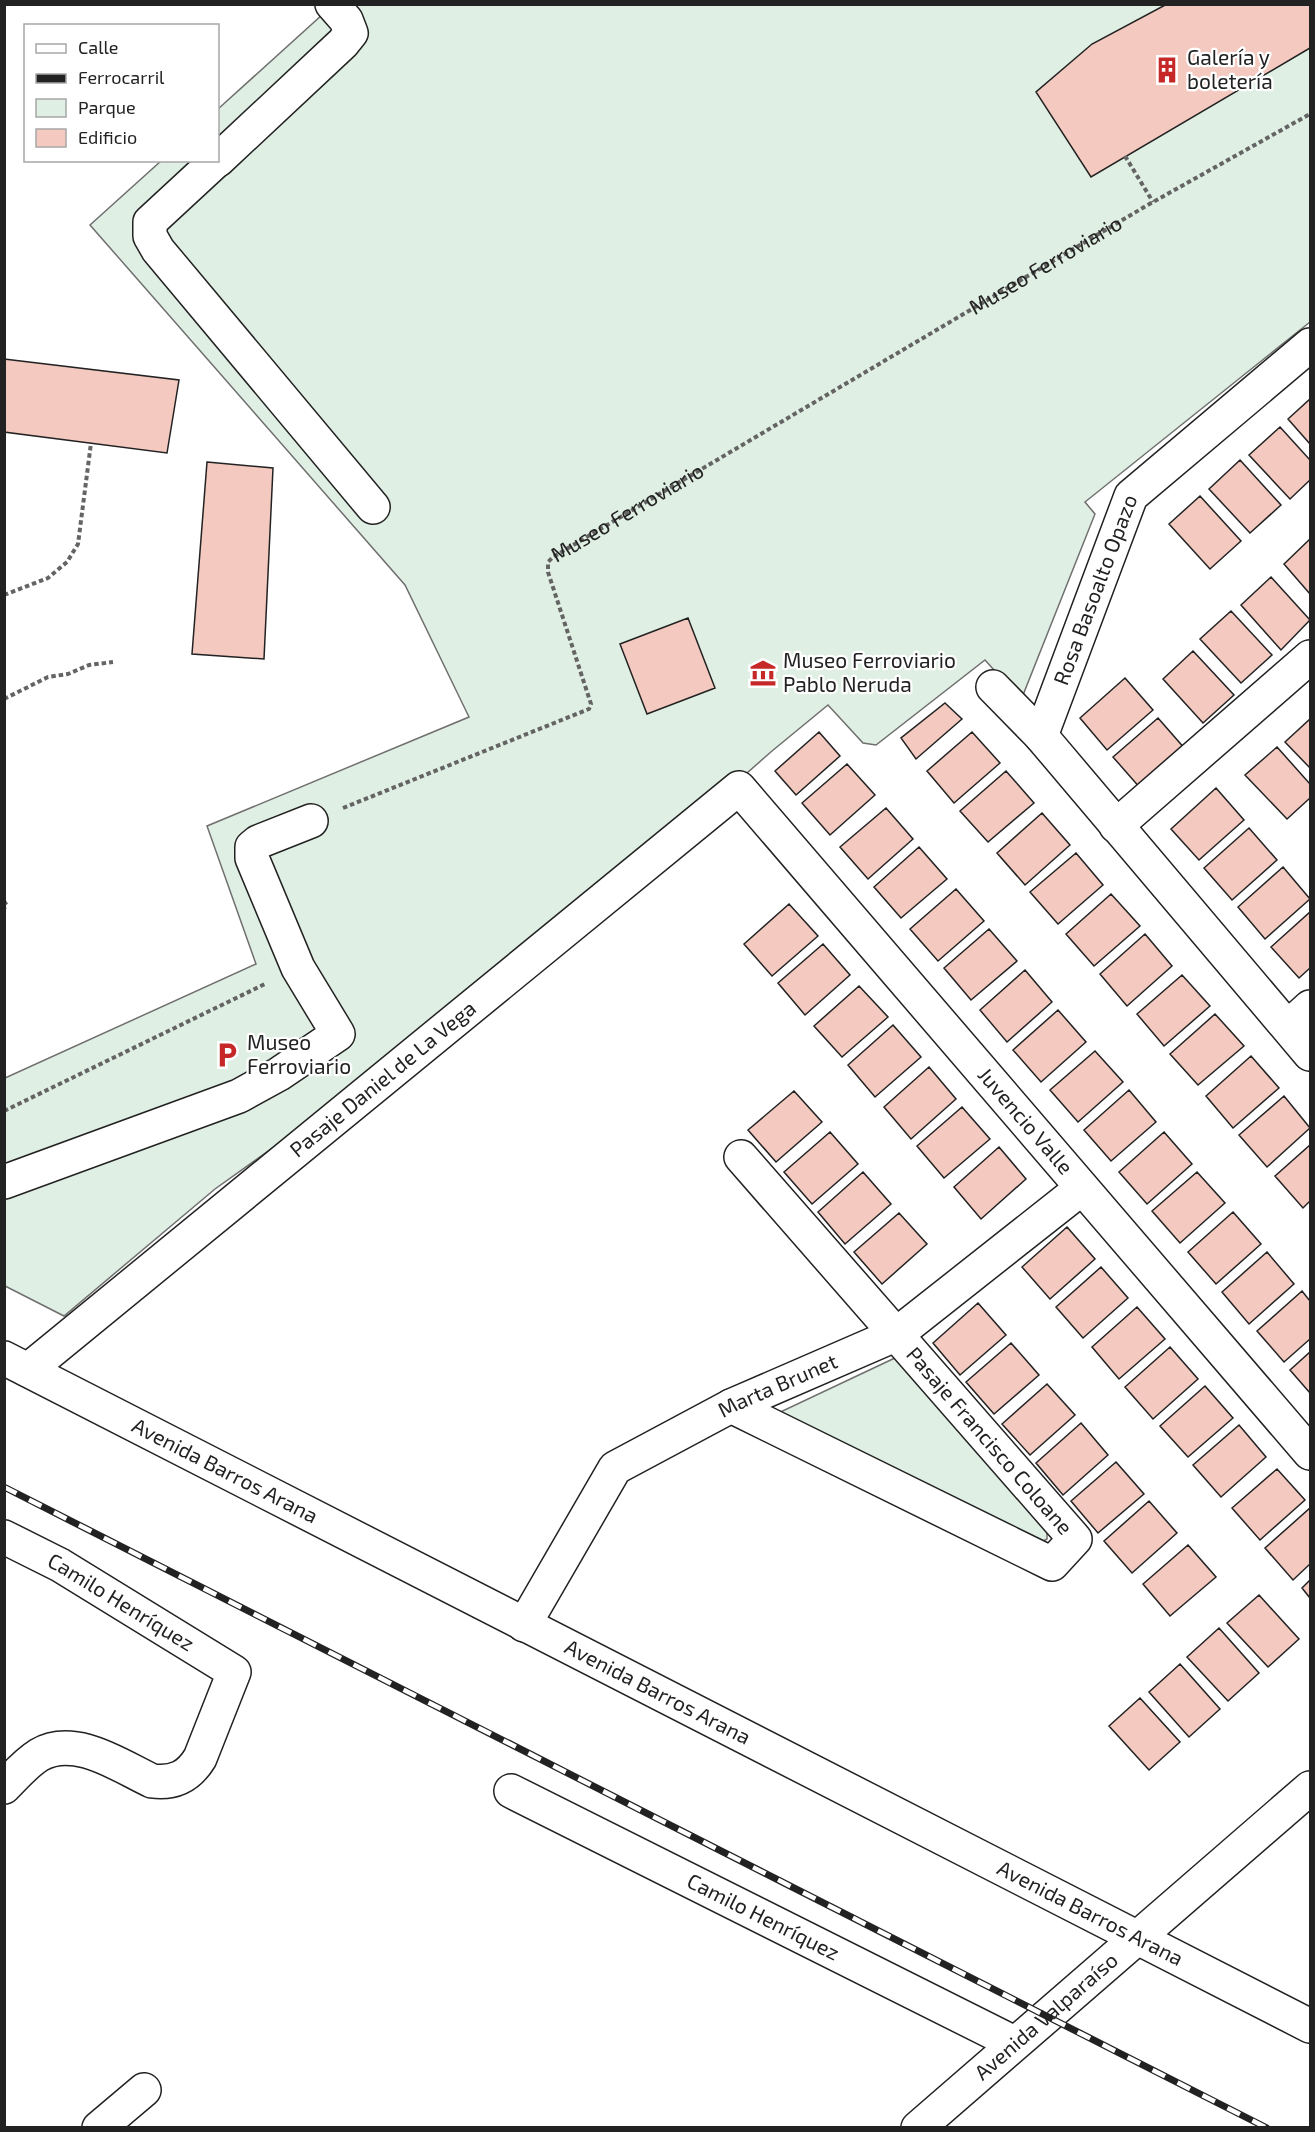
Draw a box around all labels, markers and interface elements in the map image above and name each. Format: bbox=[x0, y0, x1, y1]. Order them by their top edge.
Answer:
legend bbox=[24, 24, 219, 162]
text: Calle bbox=[78, 36, 119, 58]
place label: Galería y boletería bbox=[1187, 44, 1273, 93]
building icon: Galería y boletería bbox=[1152, 55, 1182, 85]
text: Ferrocarril bbox=[78, 66, 165, 88]
text: Parque bbox=[78, 96, 136, 118]
text: Edificio bbox=[78, 126, 137, 148]
street label: Museo Ferroviario bbox=[964, 209, 1126, 319]
street label: Museo Ferroviario bbox=[546, 457, 708, 566]
street label: Rosa Basoalto Opazo bbox=[1047, 491, 1141, 688]
place label: Museo Ferroviario Pablo Neruda bbox=[783, 647, 956, 696]
museum icon: Museo Ferroviario Pablo Neruda bbox=[748, 658, 778, 688]
street label: Pasaje Daniel de La Vega bbox=[284, 995, 480, 1162]
place label: Museo Ferroviario bbox=[247, 1029, 351, 1078]
parking icon: Museo Ferroviario bbox=[212, 1040, 242, 1070]
street label: Juvencio Valle bbox=[974, 1062, 1079, 1179]
street label: Pasaje Francisco Coloane bbox=[901, 1341, 1078, 1540]
street label: Marta Brunet bbox=[713, 1347, 841, 1422]
street label: Avenida Barros Arana bbox=[128, 1412, 323, 1527]
street label: Camilo Henríquez bbox=[44, 1547, 199, 1656]
street label: Avenida Barros Arana bbox=[561, 1633, 755, 1749]
street label: Avenida Barros Arana bbox=[994, 1854, 1188, 1970]
street label: Camilo Henríquez bbox=[683, 1867, 844, 1965]
street label: Avenida Valparaíso bbox=[969, 1947, 1122, 2084]

